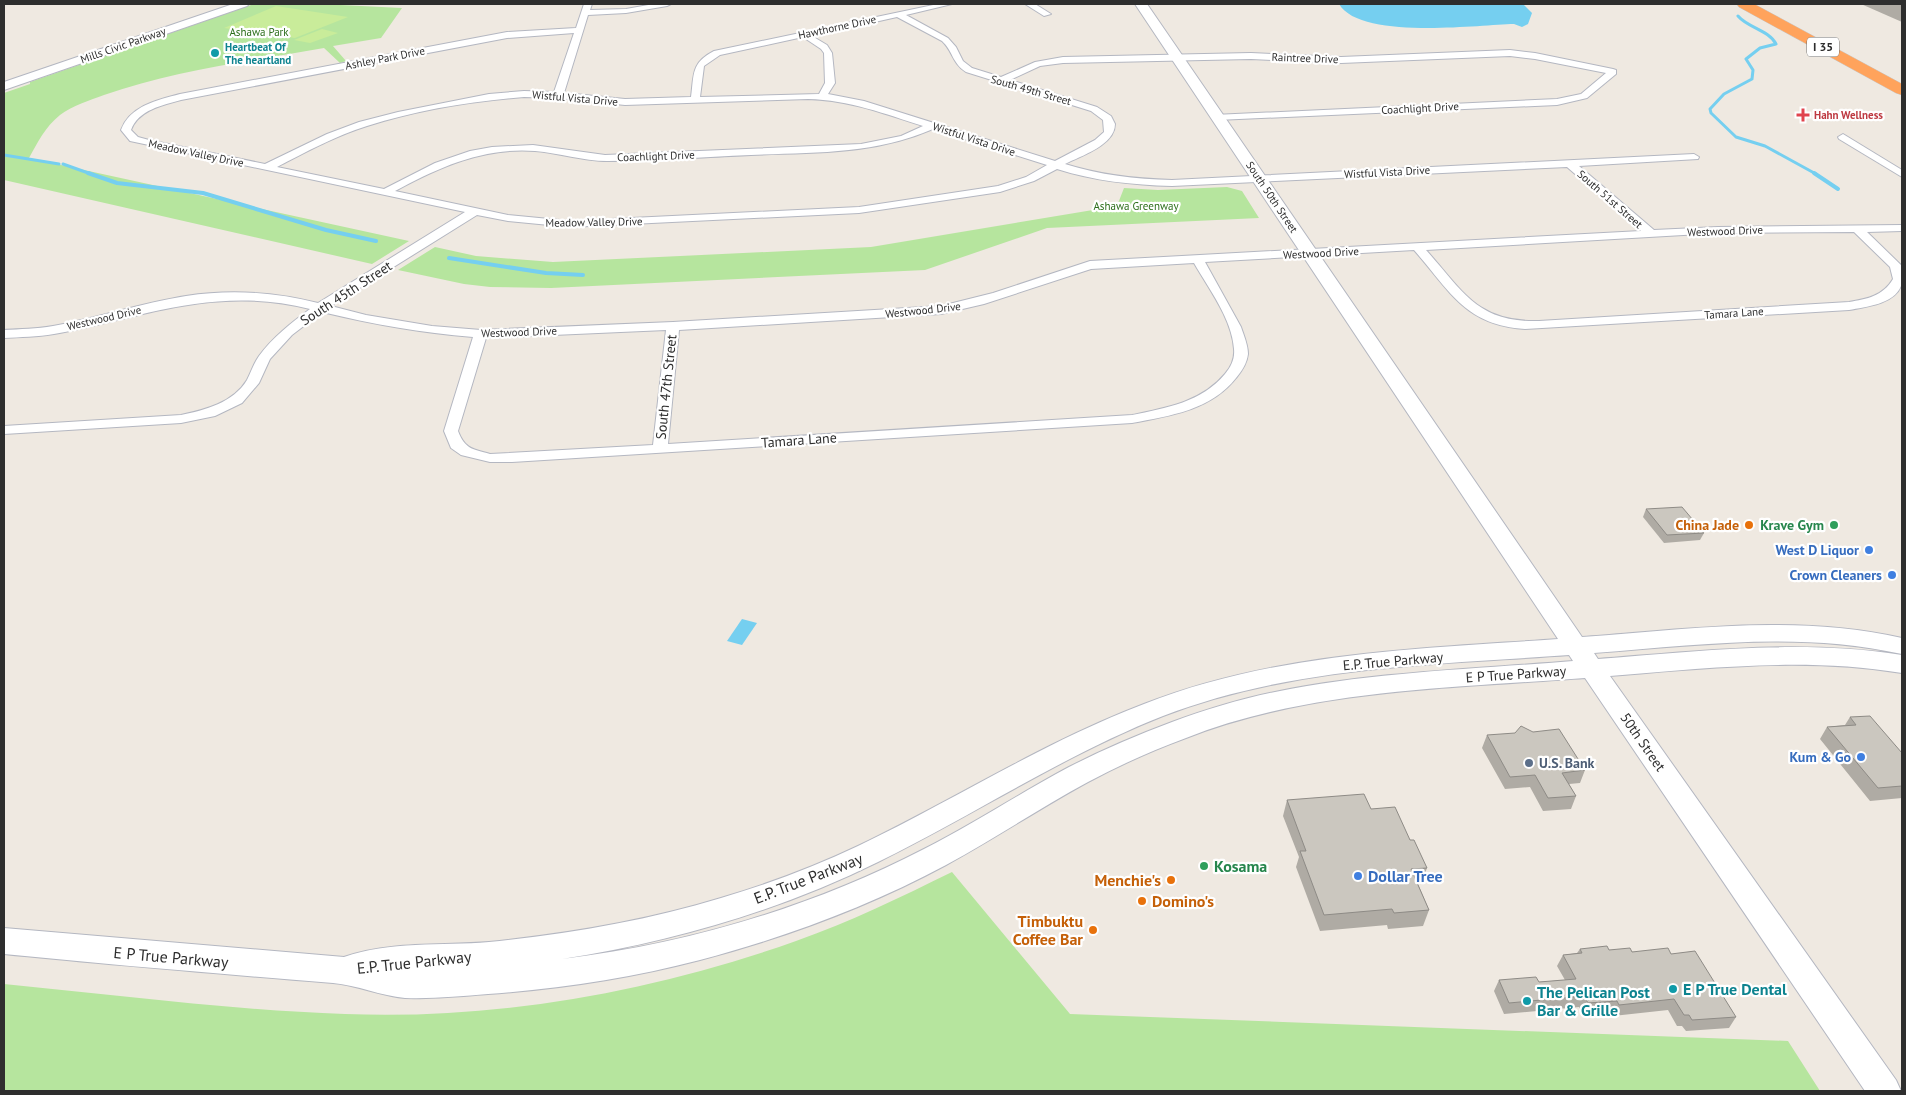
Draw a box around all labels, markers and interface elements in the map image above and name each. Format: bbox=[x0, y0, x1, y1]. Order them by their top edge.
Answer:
street label: Hawthorne Drive bbox=[797, 12, 878, 42]
street label: Mills Civic Parkway bbox=[78, 24, 168, 66]
park label: Ashawa Park bbox=[229, 25, 289, 39]
road number: I 35 bbox=[1807, 38, 1839, 56]
place label: Heartbeat Of The heartland bbox=[225, 40, 291, 67]
street label: Ashley Park Drive bbox=[344, 43, 426, 73]
marker: Heartbeat Of The heartland bbox=[209, 47, 221, 59]
street label: Raintree Drive bbox=[1271, 50, 1339, 66]
street label: South 49th Street bbox=[989, 72, 1073, 108]
street label: Wistful Vista Drive bbox=[531, 87, 619, 109]
street label: Coachlight Drive bbox=[1381, 99, 1460, 117]
marker: Hahn Wellness bbox=[1796, 108, 1810, 122]
place label: Hahn Wellness bbox=[1814, 108, 1883, 122]
street label: Wistful Vista Drive bbox=[931, 119, 1018, 159]
street label: Meadow Valley Drive bbox=[147, 136, 245, 170]
street label: Coachlight Drive bbox=[617, 148, 695, 164]
street label: South 50th Street bbox=[1243, 159, 1301, 236]
street label: Wistful Vista Drive bbox=[1344, 163, 1431, 181]
street label: South 51st Street bbox=[1575, 167, 1646, 231]
park label: Ashawa Greenway bbox=[1093, 199, 1179, 213]
street label: Meadow Valley Drive bbox=[545, 214, 643, 230]
street label: Westwood Drive bbox=[1687, 223, 1764, 239]
street label: Westwood Drive bbox=[1283, 244, 1360, 262]
street label: South 45th Street bbox=[297, 257, 395, 329]
street label: Westwood Drive bbox=[885, 299, 962, 321]
street label: Westwood Drive bbox=[65, 303, 143, 333]
street label: Tamara Lane bbox=[1704, 304, 1765, 322]
street label: Westwood Drive bbox=[481, 324, 558, 340]
street label: South 47th Street bbox=[652, 333, 680, 440]
street label: Tamara Lane bbox=[761, 428, 837, 452]
place label: China Jade bbox=[1675, 516, 1739, 534]
place label: Krave Gym bbox=[1760, 516, 1824, 534]
marker: China Jade bbox=[1743, 519, 1755, 531]
marker: Krave Gym bbox=[1828, 519, 1840, 531]
place label: West D Liquor bbox=[1775, 541, 1859, 559]
marker: West D Liquor bbox=[1863, 544, 1875, 556]
place label: Crown Cleaners bbox=[1789, 566, 1882, 584]
marker: Crown Cleaners bbox=[1886, 569, 1898, 581]
street label: E.P. True Parkway bbox=[1342, 648, 1444, 674]
street label: E P True Parkway bbox=[1465, 661, 1567, 686]
street label: 50th Street bbox=[1616, 709, 1670, 775]
place label: Kum & Go bbox=[1789, 748, 1851, 766]
marker: Kum & Go bbox=[1855, 751, 1867, 763]
place label: U.S. Bank bbox=[1539, 754, 1595, 772]
marker: U.S. Bank bbox=[1523, 757, 1535, 769]
street label: E.P. True Parkway bbox=[751, 848, 866, 908]
place label: Kosama bbox=[1214, 856, 1267, 876]
marker: Kosama bbox=[1198, 860, 1210, 872]
place label: Dollar Tree bbox=[1368, 866, 1443, 886]
place label: Menchie's bbox=[1094, 870, 1161, 890]
marker: Dollar Tree bbox=[1352, 870, 1364, 882]
marker: Menchie's bbox=[1165, 874, 1177, 886]
place label: Domino's bbox=[1152, 891, 1214, 911]
marker: Domino's bbox=[1136, 895, 1148, 907]
place label: Timbuktu Coffee Bar bbox=[1013, 911, 1083, 949]
marker: Timbuktu Coffee Bar bbox=[1087, 924, 1099, 936]
street label: E P True Parkway bbox=[113, 942, 230, 972]
street label: E.P. True Parkway bbox=[356, 946, 473, 978]
place label: E P True Dental bbox=[1683, 979, 1787, 999]
place label: The Pelican Post Bar & Grille bbox=[1537, 982, 1650, 1020]
marker: E P True Dental bbox=[1667, 983, 1679, 995]
marker: The Pelican Post Bar & Grille bbox=[1521, 995, 1533, 1007]

